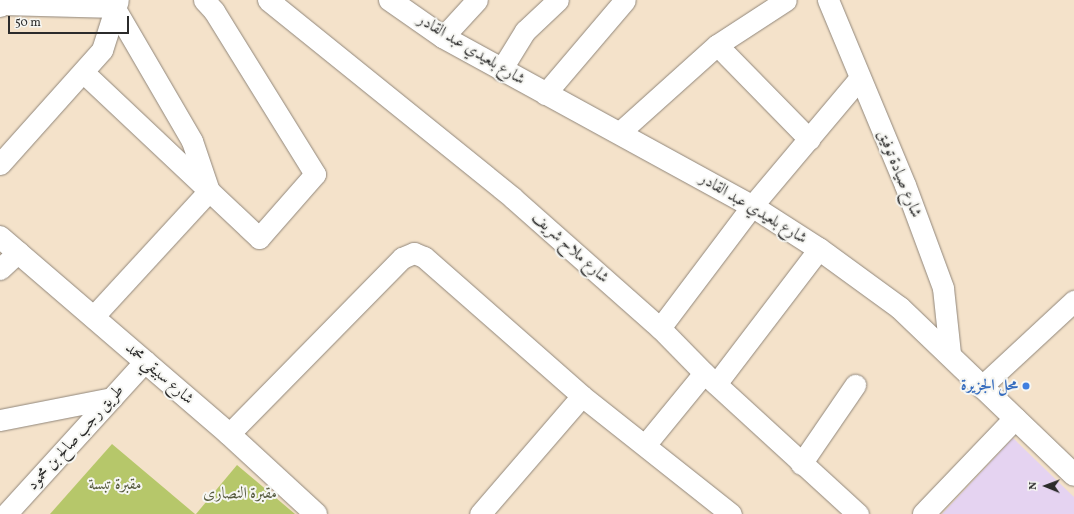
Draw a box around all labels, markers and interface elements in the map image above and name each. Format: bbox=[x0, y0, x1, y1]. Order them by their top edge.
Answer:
scale bar bbox=[10, 8, 131, 34]
street label: شارع بلعيدي عبد القادر bbox=[414, 10, 528, 90]
text: 50 m bbox=[15, 15, 41, 31]
street label: شارع صيادة توفيق bbox=[873, 127, 925, 221]
street label: شارع بلعيدي عبد القادر bbox=[696, 169, 810, 249]
street label: شارع ملاح شريف bbox=[527, 208, 613, 288]
street label: شارع سبيقي محمد bbox=[121, 339, 197, 409]
place label: محل الجزيرة bbox=[961, 376, 1018, 396]
street label: طريق رجب صالح بن محمود bbox=[24, 381, 128, 495]
marker: محل الجزيرة bbox=[1021, 381, 1031, 391]
north arrow bbox=[1026, 466, 1066, 506]
park label: مقبرة تبسة bbox=[88, 475, 142, 495]
text: N bbox=[1026, 482, 1041, 490]
park label: مقبرة النصارى bbox=[203, 484, 277, 504]

